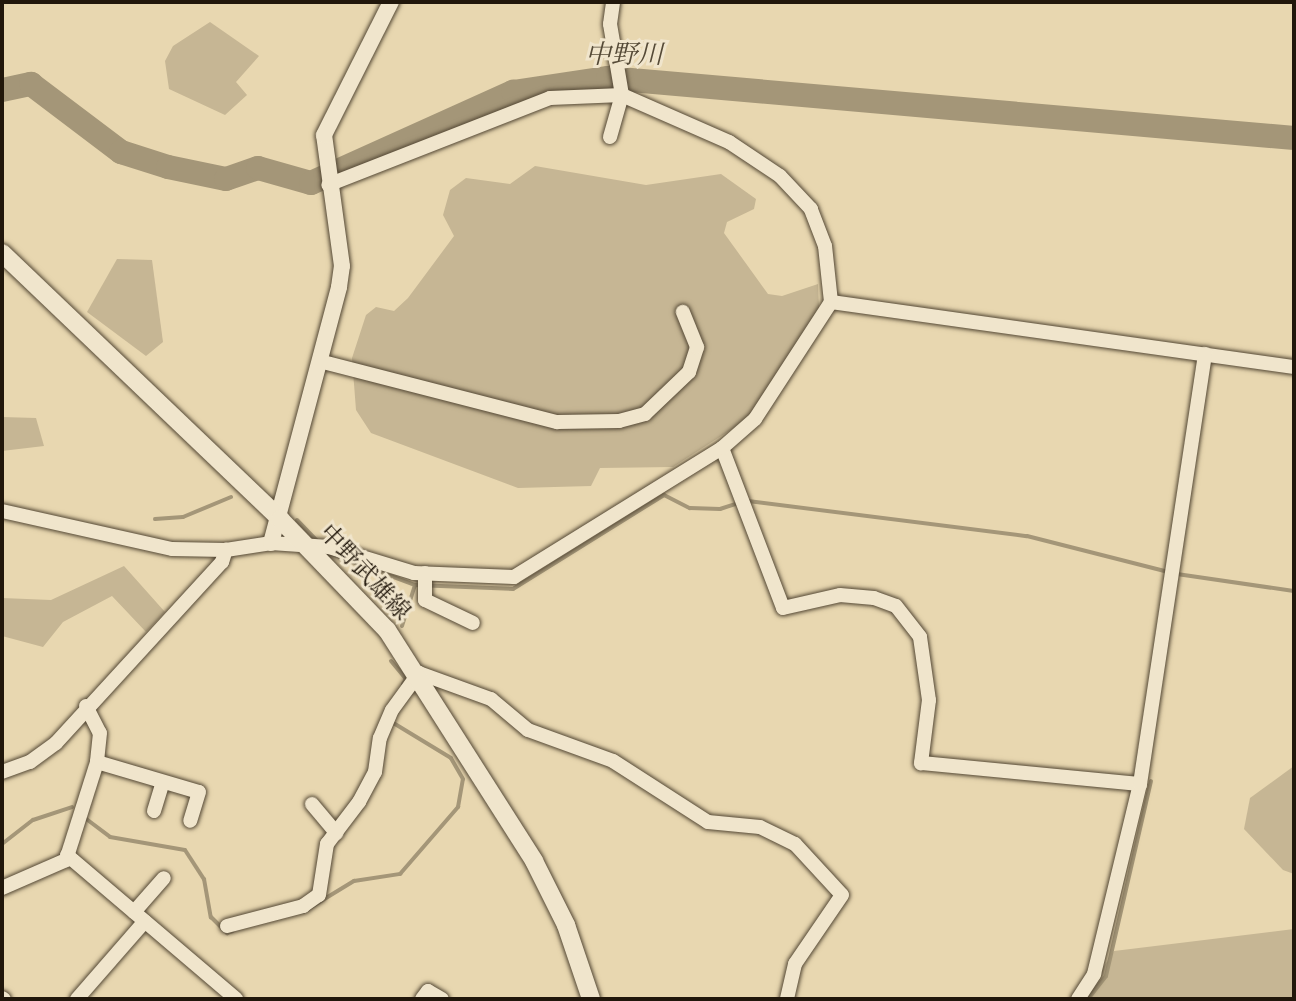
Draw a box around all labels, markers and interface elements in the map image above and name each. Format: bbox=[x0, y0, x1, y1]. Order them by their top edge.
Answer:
water label: 中野川 bbox=[585, 40, 663, 72]
street label: 中野武雄線 bbox=[313, 519, 415, 627]

